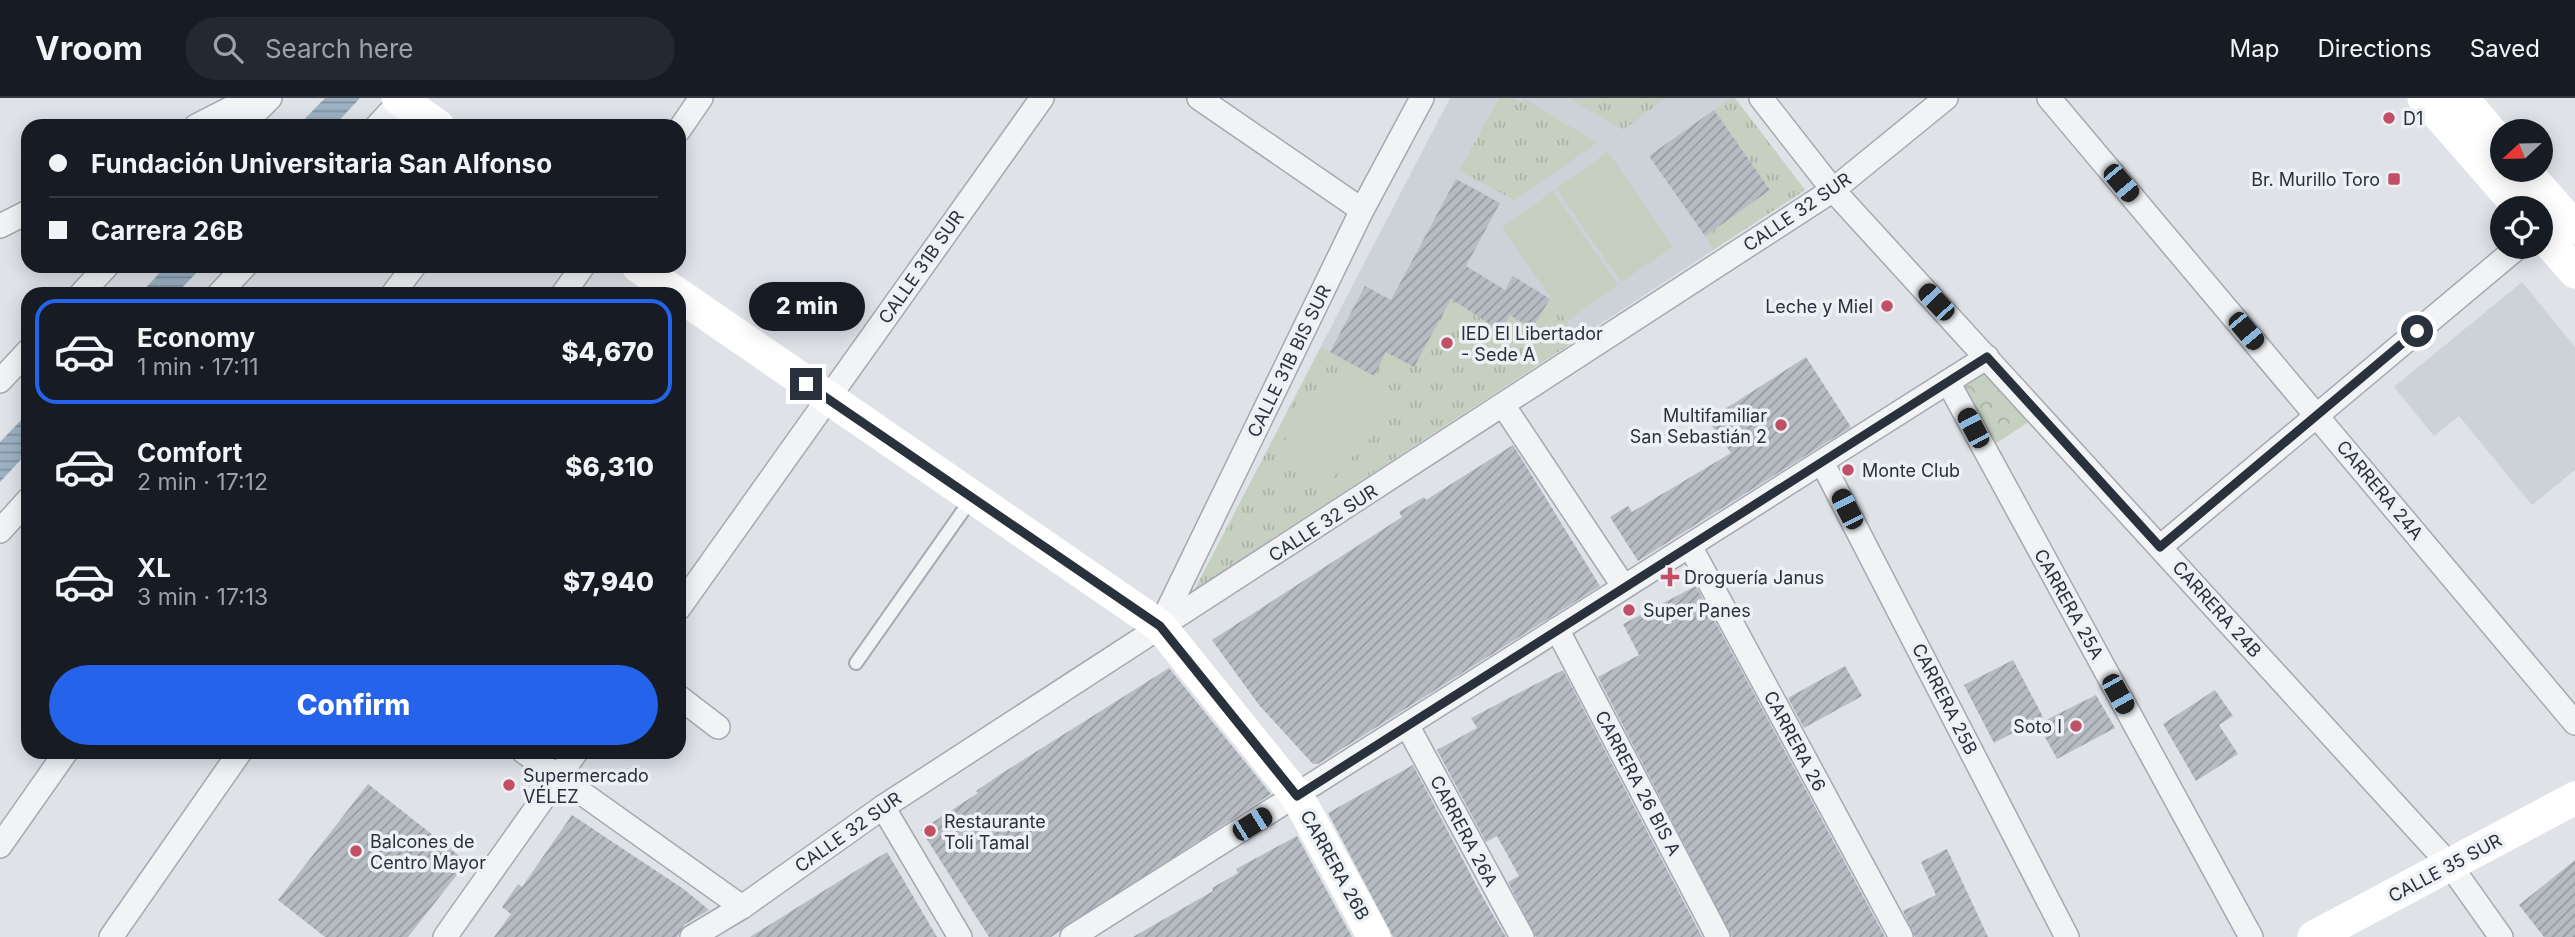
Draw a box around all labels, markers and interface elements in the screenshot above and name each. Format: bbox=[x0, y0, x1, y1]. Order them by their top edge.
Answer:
search box bbox=[185, 17, 675, 80]
text: Vroom bbox=[35, 28, 143, 68]
icon: search bbox=[209, 29, 247, 67]
text: Search here bbox=[265, 33, 414, 64]
text: Map bbox=[2230, 34, 2279, 63]
text: Directions bbox=[2317, 34, 2432, 63]
text: Saved bbox=[2470, 34, 2540, 63]
place label: D1 bbox=[2403, 108, 2423, 129]
marker: D1 bbox=[2381, 110, 2397, 126]
north arrow bbox=[2490, 119, 2553, 182]
map controls bbox=[2490, 119, 2553, 259]
text: Fundación Universitaria San Alfonso bbox=[91, 148, 552, 179]
car bbox=[2100, 160, 2143, 206]
street label: CALLE 32 SUR bbox=[1739, 168, 1855, 256]
place label: Br. Murillo Toro bbox=[2251, 169, 2380, 190]
marker: Br. Murillo Toro bbox=[2386, 171, 2402, 187]
button: locate bbox=[2490, 196, 2553, 259]
street label: CALLE 31B SUR bbox=[874, 206, 968, 328]
text: Carrera 26B bbox=[91, 215, 244, 246]
car bbox=[1914, 279, 1959, 325]
street label: CALLE 31B BIS SUR bbox=[1243, 281, 1335, 440]
callout: 2 min bbox=[748, 282, 864, 331]
text: 2 min bbox=[776, 292, 838, 320]
place label: Leche y Miel bbox=[1765, 296, 1873, 317]
marker: Leche y Miel bbox=[1879, 298, 1895, 314]
car bbox=[2225, 308, 2268, 354]
route start bbox=[2401, 315, 2433, 347]
icon: car bbox=[53, 320, 116, 383]
text: Economy bbox=[137, 322, 255, 353]
place label: IED El Libertador - Sede A bbox=[1461, 323, 1603, 365]
marker: IED El Libertador - Sede A bbox=[1439, 335, 1455, 351]
text: $4,670 bbox=[561, 336, 654, 367]
text: 1 min · 17:11 bbox=[137, 353, 259, 381]
route end bbox=[790, 368, 822, 400]
place label: Multifamiliar San Sebastián 2 bbox=[1630, 405, 1767, 447]
car bbox=[1954, 405, 1993, 451]
marker: Multifamiliar San Sebastián 2 bbox=[1773, 417, 1789, 433]
icon: car bbox=[53, 435, 116, 498]
street label: CARRERA 24A bbox=[2332, 436, 2428, 544]
text: Comfort bbox=[137, 437, 242, 468]
text: $6,310 bbox=[565, 451, 654, 482]
place label: Monte Club bbox=[1862, 460, 1960, 481]
marker: Monte Club bbox=[1840, 462, 1856, 478]
text: 2 min · 17:12 bbox=[137, 468, 268, 496]
street label: CALLE 32 SUR bbox=[1265, 480, 1382, 566]
car bbox=[1829, 486, 1866, 532]
street label: CARRERA 25A bbox=[2030, 545, 2108, 663]
icon: car bbox=[53, 550, 116, 613]
text: XL bbox=[137, 552, 171, 583]
street label: CARRERA 24B bbox=[2168, 557, 2266, 661]
text: $7,940 bbox=[563, 566, 654, 597]
place label: Droguería Janus bbox=[1684, 567, 1824, 588]
marker: Droguería Janus bbox=[1662, 569, 1678, 585]
text: 3 min · 17:13 bbox=[137, 583, 268, 611]
place label: Super Panes bbox=[1643, 600, 1751, 621]
marker: Super Panes bbox=[1621, 602, 1637, 618]
street label: CARRERA 25B bbox=[1908, 640, 1982, 758]
button: Confirm bbox=[49, 665, 658, 745]
car bbox=[2099, 671, 2138, 717]
street label: CARRERA 26 bbox=[1760, 687, 1830, 795]
street label: CARRERA 26 BIS A bbox=[1591, 707, 1685, 859]
place label: Soto I bbox=[2013, 716, 2062, 737]
marker: Soto I bbox=[2068, 718, 2084, 734]
place label: Supermercado VÉLEZ bbox=[523, 765, 649, 807]
street label: CARRERA 26A bbox=[1426, 772, 1502, 890]
marker: Supermercado VÉLEZ bbox=[501, 777, 517, 793]
street label: CALLE 32 SUR bbox=[791, 787, 906, 876]
car bbox=[1229, 804, 1276, 844]
street label: CARRERA 26B bbox=[1296, 806, 1374, 924]
place label: Restaurante Toli Tamal bbox=[944, 811, 1046, 853]
marker: Restaurante Toli Tamal bbox=[922, 823, 938, 839]
street label: CALLE 35 SUR bbox=[2385, 829, 2506, 907]
place label: Balcones de Centro Mayor bbox=[370, 831, 486, 873]
marker: Balcones de Centro Mayor bbox=[348, 843, 364, 859]

